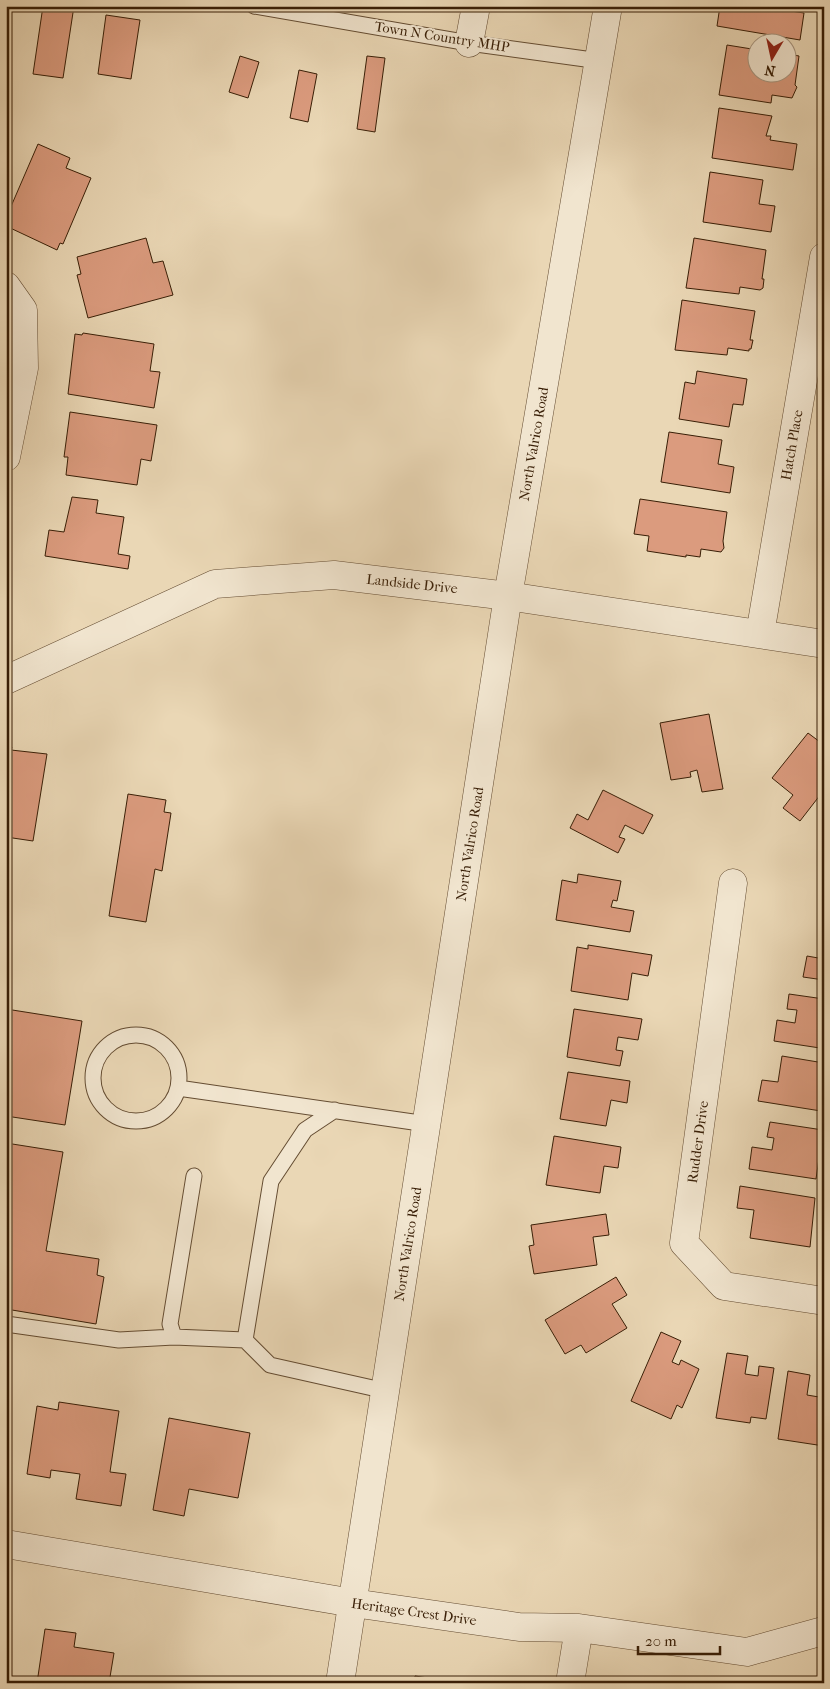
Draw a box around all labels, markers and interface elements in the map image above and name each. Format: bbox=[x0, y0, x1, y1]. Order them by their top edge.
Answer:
street label: Town N Country MHP bbox=[373, 18, 511, 56]
north arrow bbox=[748, 32, 798, 82]
text: N bbox=[763, 61, 777, 80]
street label: North Valrico Road bbox=[516, 385, 552, 502]
street label: Hatch Place bbox=[777, 408, 807, 482]
street label: Landside Drive bbox=[366, 571, 459, 597]
street label: North Valrico Road bbox=[453, 785, 487, 902]
street label: Rudder Drive bbox=[684, 1100, 712, 1184]
street label: North Valrico Road bbox=[391, 1185, 425, 1302]
street label: Heritage Crest Drive bbox=[350, 1595, 478, 1629]
scale bar bbox=[638, 1624, 720, 1656]
text: 20 m bbox=[645, 1632, 677, 1650]

